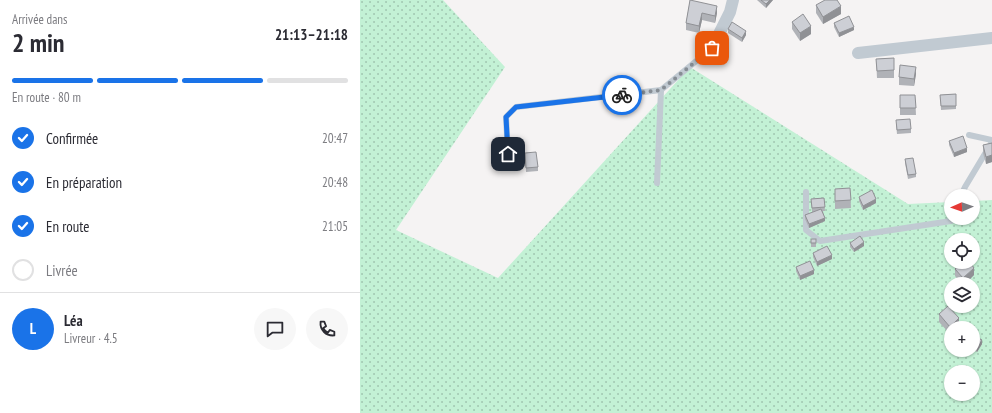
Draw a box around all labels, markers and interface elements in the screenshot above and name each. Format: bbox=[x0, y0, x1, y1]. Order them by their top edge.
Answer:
text: Arrivée dans bbox=[12, 11, 67, 28]
text: 21:13–21:18 bbox=[275, 25, 348, 44]
text: 2 min bbox=[12, 26, 65, 59]
pin bbox=[695, 31, 729, 65]
icon: bag bbox=[701, 37, 723, 59]
courier bbox=[602, 75, 642, 115]
icon: bike bbox=[611, 84, 633, 106]
text: En route · 80 m bbox=[12, 89, 81, 106]
icon: check bbox=[12, 127, 34, 149]
text: Confirmée bbox=[46, 129, 98, 148]
text: 20:47 bbox=[322, 130, 348, 147]
pin bbox=[491, 137, 525, 171]
icon: home bbox=[497, 143, 519, 165]
icon: check bbox=[12, 171, 34, 193]
text: En préparation bbox=[46, 173, 122, 192]
text: 20:48 bbox=[322, 174, 348, 191]
north arrow bbox=[944, 189, 980, 225]
map controls bbox=[944, 189, 980, 401]
icon: check bbox=[12, 215, 34, 237]
text: En route bbox=[46, 217, 90, 236]
text: 21:05 bbox=[322, 218, 348, 235]
button: locate bbox=[944, 233, 980, 269]
text: Livrée bbox=[46, 261, 78, 280]
button: layers bbox=[944, 277, 980, 313]
button: chat bbox=[254, 308, 296, 350]
button: phone bbox=[306, 308, 348, 350]
text: Léa bbox=[64, 311, 83, 330]
text: L bbox=[30, 319, 36, 338]
button: + bbox=[944, 321, 980, 357]
text: Livreur · 4.5 bbox=[64, 330, 118, 347]
button: − bbox=[944, 365, 980, 401]

